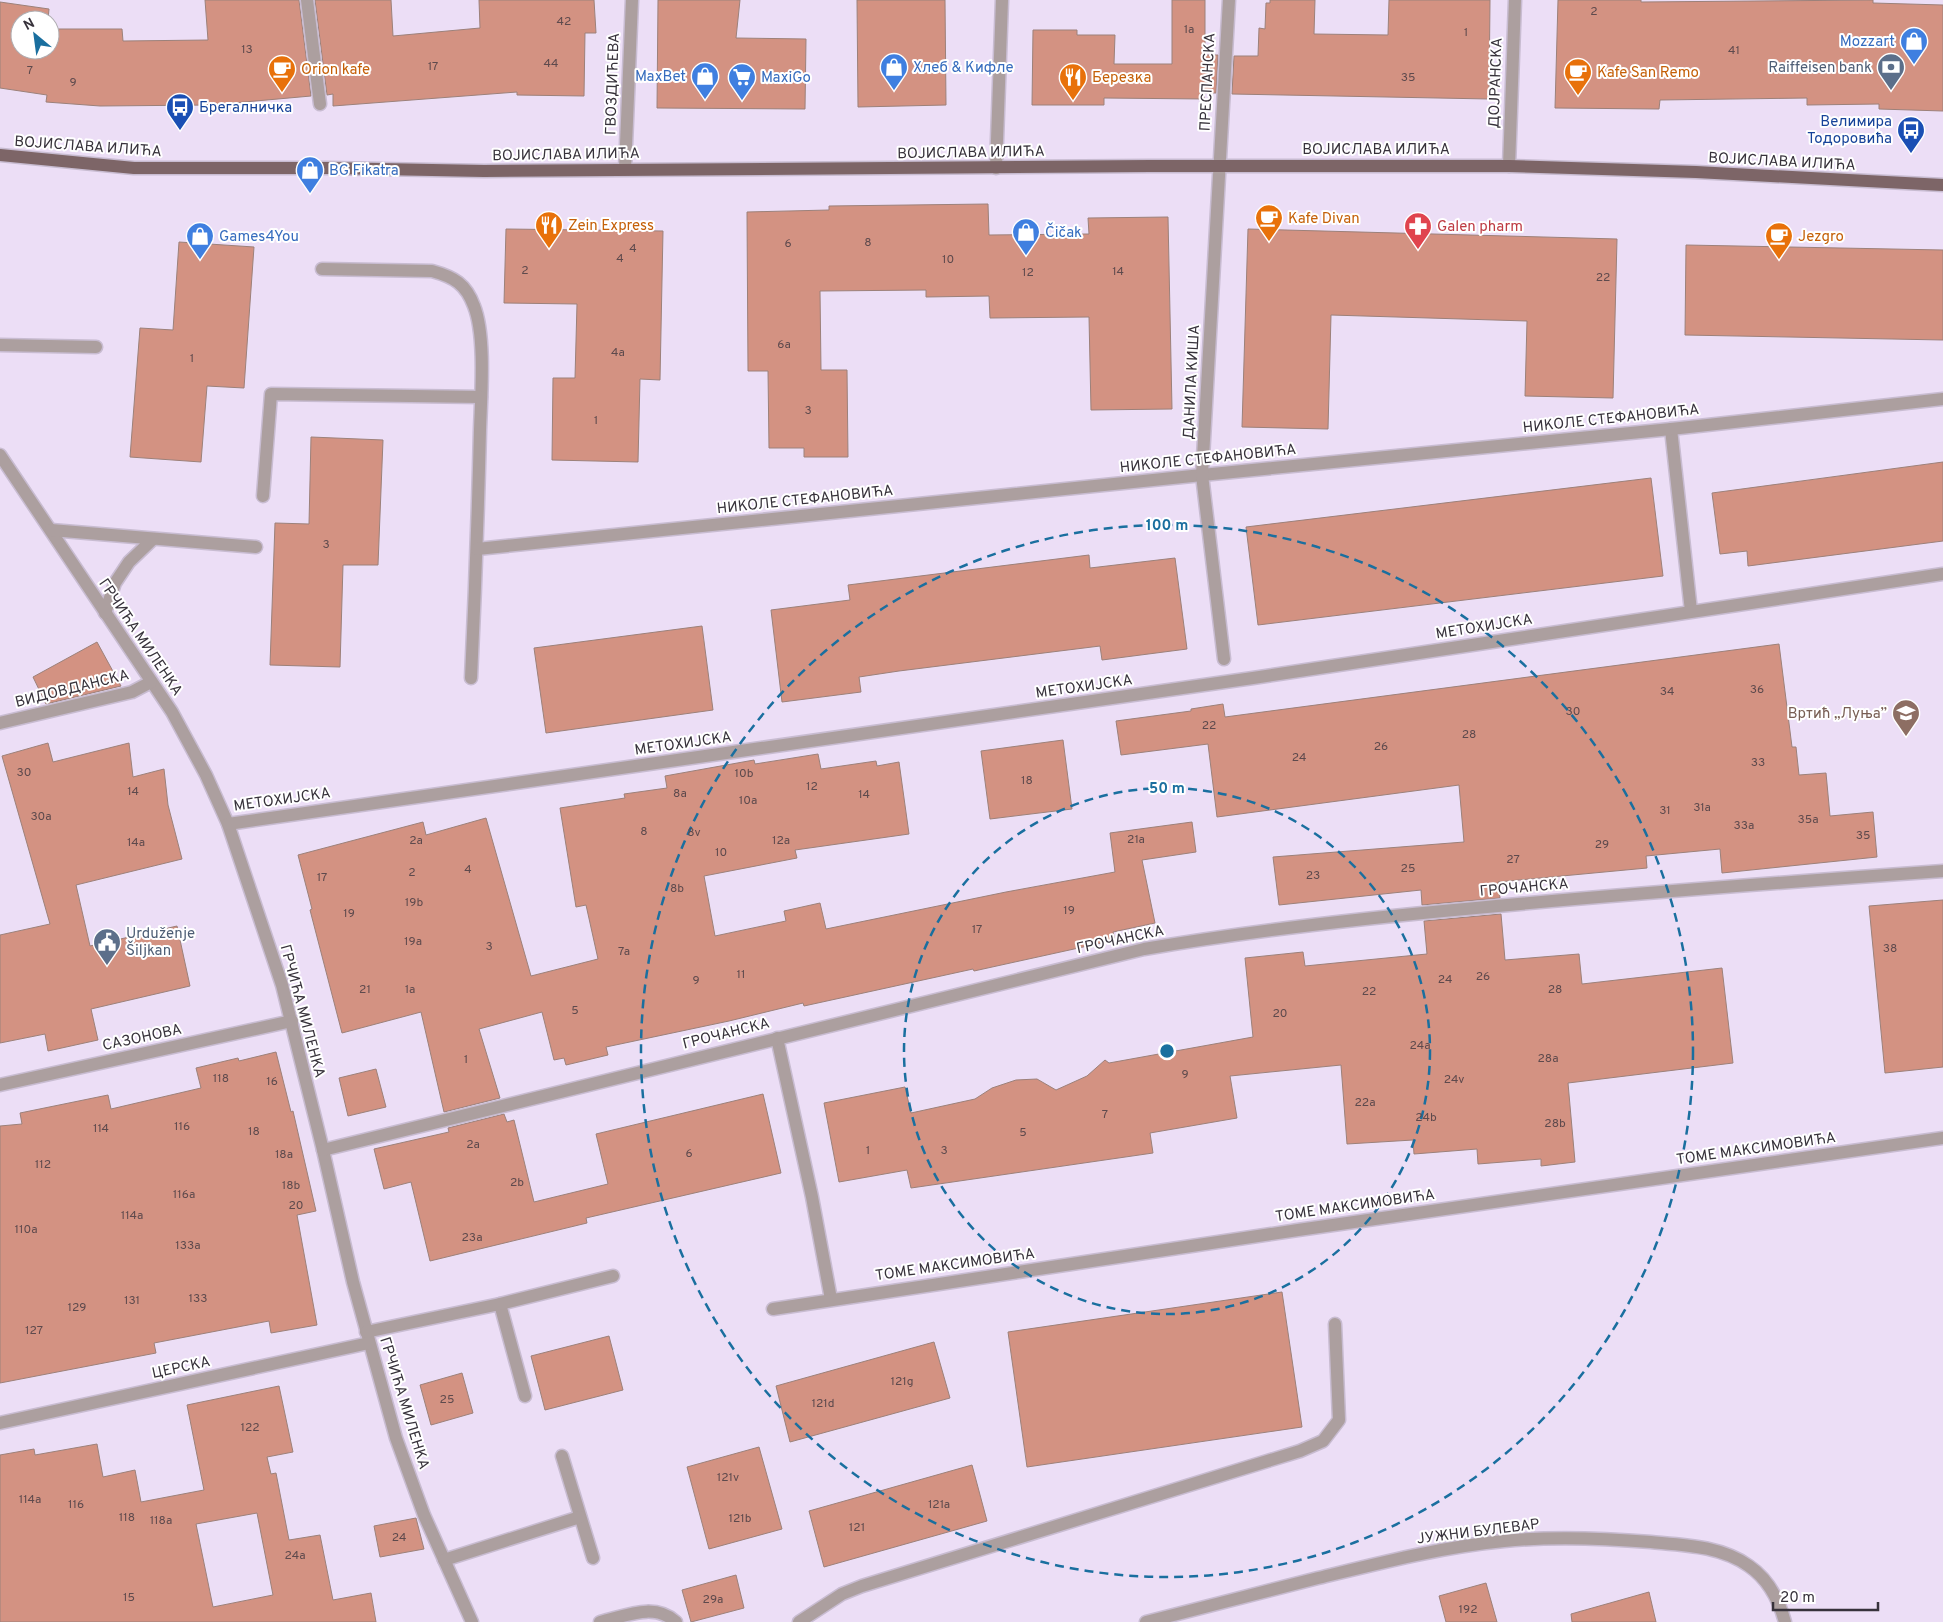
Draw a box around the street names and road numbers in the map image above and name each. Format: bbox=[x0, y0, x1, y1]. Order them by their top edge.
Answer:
street label: ПРЕСПАНСКА bbox=[1196, 32, 1221, 132]
street label: ГВОЗДИЋЕВА bbox=[602, 33, 625, 136]
street label: ДОЈРАНСКА bbox=[1485, 37, 1508, 129]
street label: ВОЈИСЛАВА ИЛИЋА bbox=[14, 133, 162, 162]
street label: ВОЈИСЛАВА ИЛИЋА bbox=[1302, 141, 1450, 160]
street label: ВОЈИСЛАВА ИЛИЋА bbox=[897, 143, 1045, 164]
street label: ВОЈИСЛАВА ИЛИЋА bbox=[492, 145, 640, 166]
street label: ВОЈИСЛАВА ИЛИЋА bbox=[1708, 149, 1856, 176]
street label: ДАНИЛА КИША bbox=[1180, 324, 1205, 440]
street label: НИКОЛЕ СТЕФАНОВИЋА bbox=[1522, 401, 1700, 438]
street label: НИКОЛЕ СТЕФАНОВИЋА bbox=[1119, 441, 1297, 478]
street label: НИКОЛЕ СТЕФАНОВИЋА bbox=[716, 482, 894, 519]
street label: ГРЧИЋА МИЛЕНКА bbox=[93, 576, 186, 700]
street label: МЕТОХИЈСКА bbox=[1435, 610, 1534, 645]
street label: ВИДОВДАНСКА bbox=[13, 666, 131, 713]
street label: МЕТОХИЈСКА bbox=[1035, 671, 1134, 704]
street label: МЕТОХИЈСКА bbox=[634, 728, 733, 761]
street label: МЕТОХИЈСКА bbox=[233, 784, 332, 817]
street label: ГРОЧАНСКА bbox=[1479, 875, 1569, 902]
street label: ГРОЧАНСКА bbox=[1075, 922, 1166, 959]
street label: ГРЧИЋА МИЛЕНКА bbox=[275, 943, 329, 1080]
street label: ГРОЧАНСКА bbox=[681, 1014, 772, 1054]
street label: САЗОНОВА bbox=[101, 1021, 184, 1056]
street label: ТОМЕ МАКСИМОВИЋА bbox=[1675, 1129, 1837, 1170]
street label: ТОМЕ МАКСИМОВИЋА bbox=[1274, 1186, 1436, 1227]
street label: ТОМЕ МАКСИМОВИЋА bbox=[874, 1245, 1036, 1286]
street label: ГРЧИЋА МИЛЕНКА bbox=[374, 1335, 433, 1472]
street label: ЦЕРСКА bbox=[150, 1353, 212, 1384]
street label: ЈУЖНИ БУЛЕВАР bbox=[1416, 1516, 1541, 1549]

